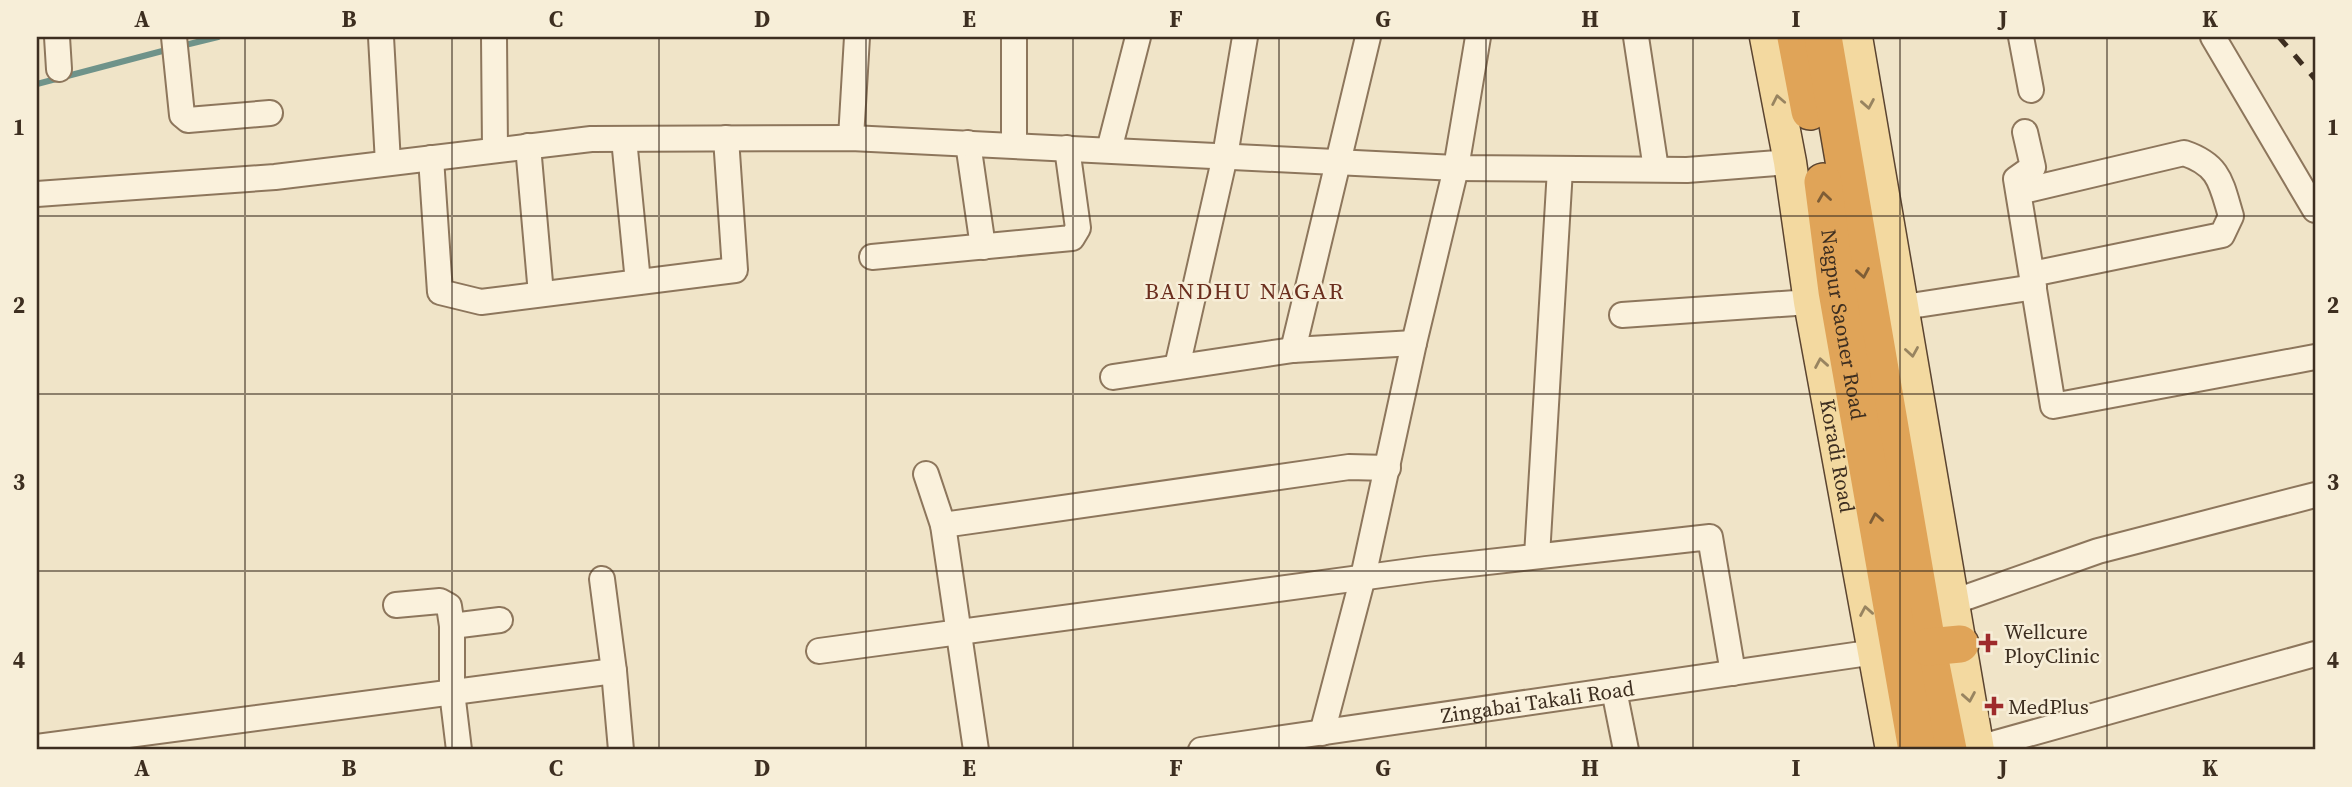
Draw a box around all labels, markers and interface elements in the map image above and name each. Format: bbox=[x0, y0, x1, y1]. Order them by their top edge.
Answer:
text: A bbox=[134, 3, 150, 35]
text: B bbox=[342, 3, 357, 35]
text: C bbox=[549, 3, 563, 35]
text: D bbox=[754, 3, 770, 35]
text: E bbox=[962, 3, 976, 35]
text: F bbox=[1169, 3, 1183, 35]
text: G bbox=[1375, 3, 1391, 35]
text: H bbox=[1581, 3, 1599, 35]
text: I bbox=[1792, 3, 1801, 35]
text: J bbox=[1996, 3, 2008, 35]
text: K bbox=[2202, 3, 2218, 35]
one-way arrow bbox=[1771, 94, 1786, 106]
one-way arrow bbox=[1860, 98, 1875, 110]
text: 1 bbox=[13, 111, 25, 143]
text: 1 bbox=[2327, 111, 2339, 143]
one-way arrow bbox=[1817, 191, 1832, 203]
street label: Nagpur Saoner Road bbox=[1815, 227, 1874, 422]
one-way arrow bbox=[1854, 267, 1869, 279]
district label: BANDHU NAGAR bbox=[1144, 275, 1346, 307]
text: 2 bbox=[13, 289, 25, 321]
text: 2 bbox=[2327, 289, 2339, 321]
one-way arrow bbox=[1904, 346, 1919, 358]
one-way arrow bbox=[1814, 357, 1829, 369]
street label: Koradi Road bbox=[1814, 396, 1863, 515]
text: 3 bbox=[13, 466, 25, 498]
text: 3 bbox=[2327, 466, 2339, 498]
one-way arrow bbox=[1869, 512, 1884, 524]
one-way arrow bbox=[1860, 605, 1875, 617]
place label: Wellcure PloyClinic bbox=[2004, 617, 2100, 670]
marker: Wellcure PloyClinic bbox=[1978, 633, 1998, 653]
text: 4 bbox=[13, 644, 25, 676]
text: 4 bbox=[2327, 644, 2339, 676]
street label: Zingabai Takali Road bbox=[1439, 673, 1636, 729]
one-way arrow bbox=[1961, 692, 1976, 703]
place label: MedPlus bbox=[2008, 692, 2089, 721]
marker: MedPlus bbox=[1986, 698, 2002, 714]
text: A bbox=[134, 752, 150, 784]
text: B bbox=[342, 752, 357, 784]
text: C bbox=[549, 752, 563, 784]
text: D bbox=[754, 752, 770, 784]
text: E bbox=[962, 752, 976, 784]
text: F bbox=[1169, 752, 1183, 784]
text: G bbox=[1375, 752, 1391, 784]
text: H bbox=[1581, 752, 1599, 784]
text: I bbox=[1792, 752, 1801, 784]
text: J bbox=[1996, 752, 2008, 784]
text: K bbox=[2202, 752, 2218, 784]

